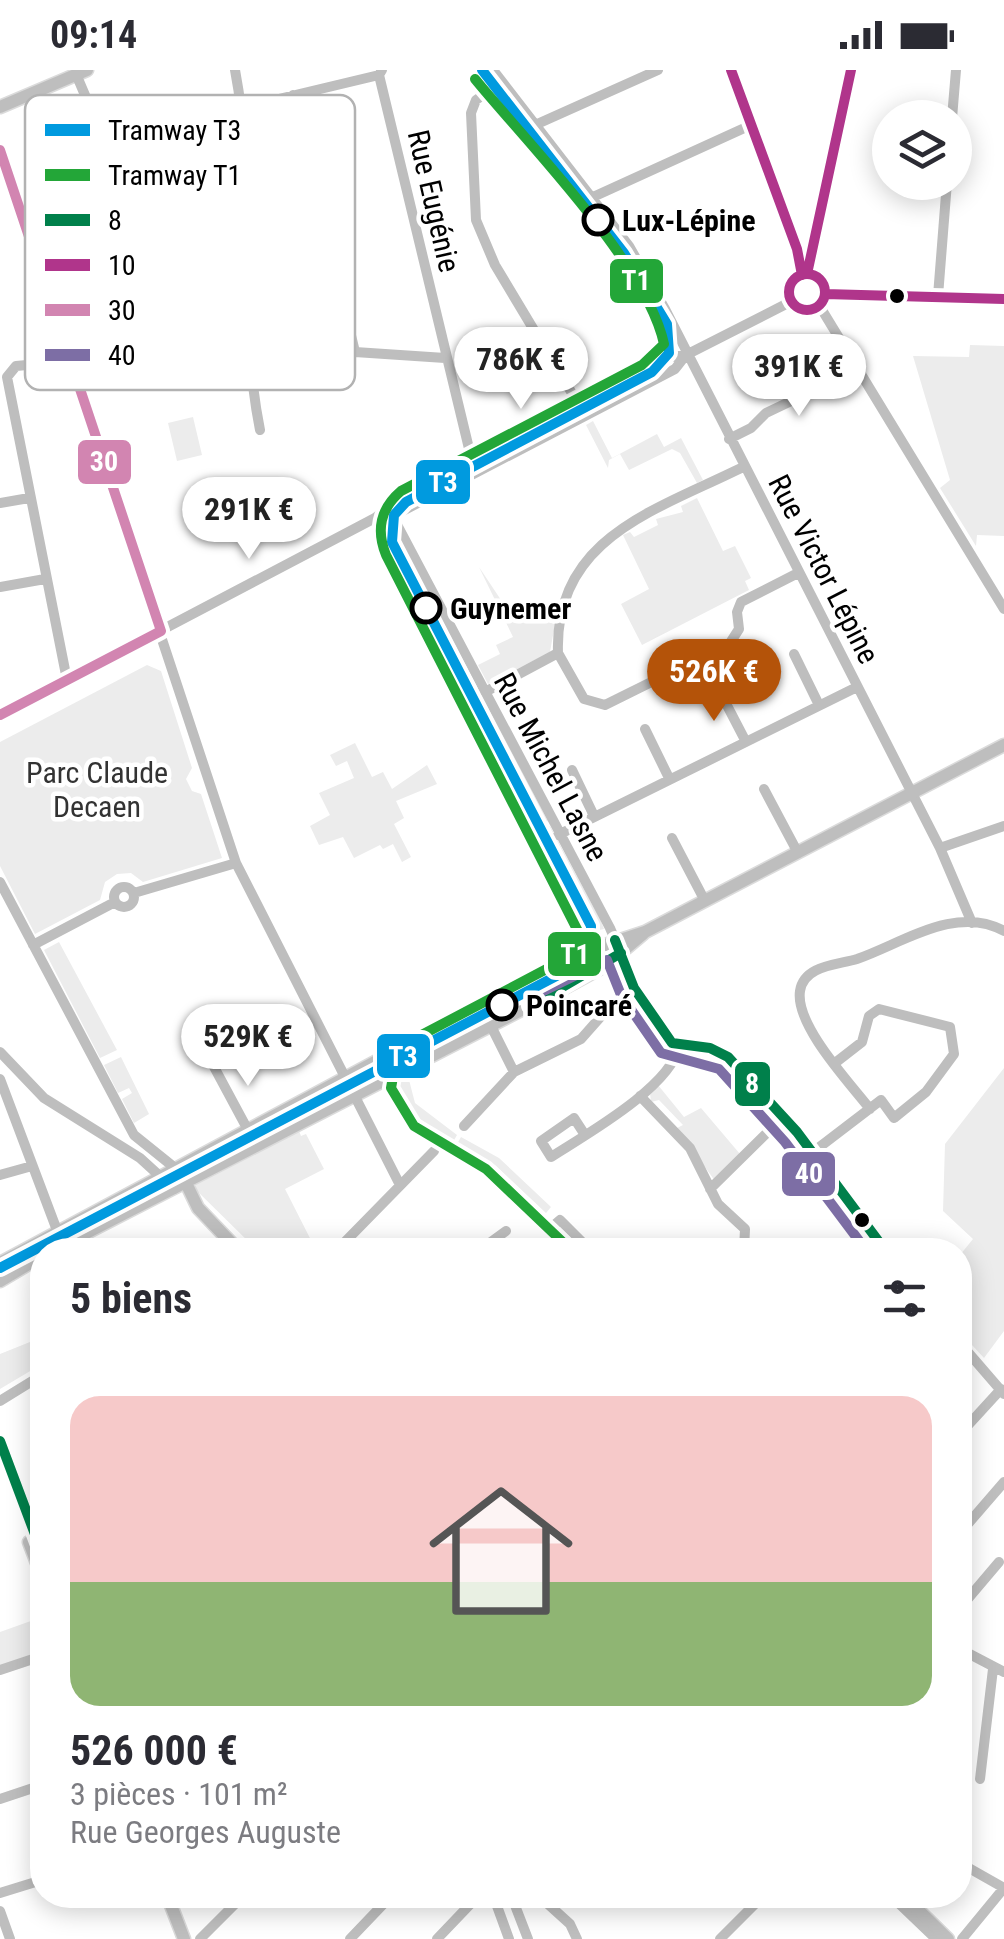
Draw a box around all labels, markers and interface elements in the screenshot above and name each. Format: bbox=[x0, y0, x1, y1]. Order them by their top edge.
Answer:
text: 09:14 bbox=[50, 13, 137, 57]
legend bbox=[25, 95, 355, 390]
map controls bbox=[872, 100, 972, 200]
button: layers bbox=[872, 100, 972, 200]
text: Tramway T3 bbox=[108, 114, 241, 147]
street label: Rue Eugénie bbox=[401, 126, 467, 276]
text: Tramway T1 bbox=[108, 159, 241, 192]
place label: Lux-Lépine bbox=[622, 203, 756, 238]
text: 8 bbox=[108, 204, 122, 237]
marker: Lux-Lépine bbox=[583, 205, 613, 235]
text: 10 bbox=[108, 249, 136, 282]
line badge: T1 bbox=[608, 257, 665, 305]
text: T1 bbox=[621, 264, 651, 297]
unlabelled marker bbox=[887, 286, 907, 306]
text: 30 bbox=[108, 294, 136, 327]
pin: 786K € bbox=[440, 327, 602, 412]
pin: 391K € bbox=[718, 334, 880, 419]
text: 40 bbox=[108, 339, 136, 372]
text: 786K € bbox=[476, 340, 566, 378]
text: 391K € bbox=[754, 347, 844, 385]
line badge: 30 bbox=[76, 438, 133, 486]
text: 30 bbox=[90, 445, 118, 478]
line badge: T3 bbox=[414, 458, 472, 506]
text: T3 bbox=[428, 466, 458, 499]
street label: Rue Victor Lépine bbox=[761, 469, 887, 669]
pin: 291K € bbox=[168, 477, 330, 562]
text: 291K € bbox=[204, 490, 294, 528]
place label: Guynemer bbox=[450, 591, 571, 626]
marker: Guynemer bbox=[411, 593, 441, 623]
pin: 526K € bbox=[633, 639, 795, 724]
text: 526K € bbox=[669, 652, 759, 690]
street label: Rue Michel Lasne bbox=[487, 667, 615, 867]
park label: Parc Claude Decaen bbox=[26, 755, 168, 824]
line badge: T1 bbox=[546, 930, 603, 978]
text: T1 bbox=[560, 938, 590, 971]
place label: Poincaré bbox=[526, 988, 632, 1023]
marker: Poincaré bbox=[487, 990, 517, 1020]
pin: 529K € bbox=[167, 1004, 329, 1089]
text: 529K € bbox=[203, 1017, 293, 1055]
line badge: T3 bbox=[375, 1032, 432, 1080]
text: T3 bbox=[388, 1040, 418, 1073]
line badge: 8 bbox=[733, 1060, 772, 1108]
text: 8 bbox=[745, 1067, 759, 1100]
line badge: 40 bbox=[780, 1150, 837, 1198]
text: 40 bbox=[795, 1157, 823, 1190]
unlabelled marker bbox=[852, 1210, 872, 1230]
icon: filters bbox=[877, 1271, 932, 1326]
text: 5 biens bbox=[70, 1274, 192, 1323]
icon: home bbox=[411, 1461, 591, 1641]
text: 526 000 € bbox=[70, 1726, 238, 1775]
text: 3 pièces · 101 m² bbox=[70, 1775, 288, 1813]
text: Rue Georges Auguste bbox=[70, 1813, 341, 1851]

